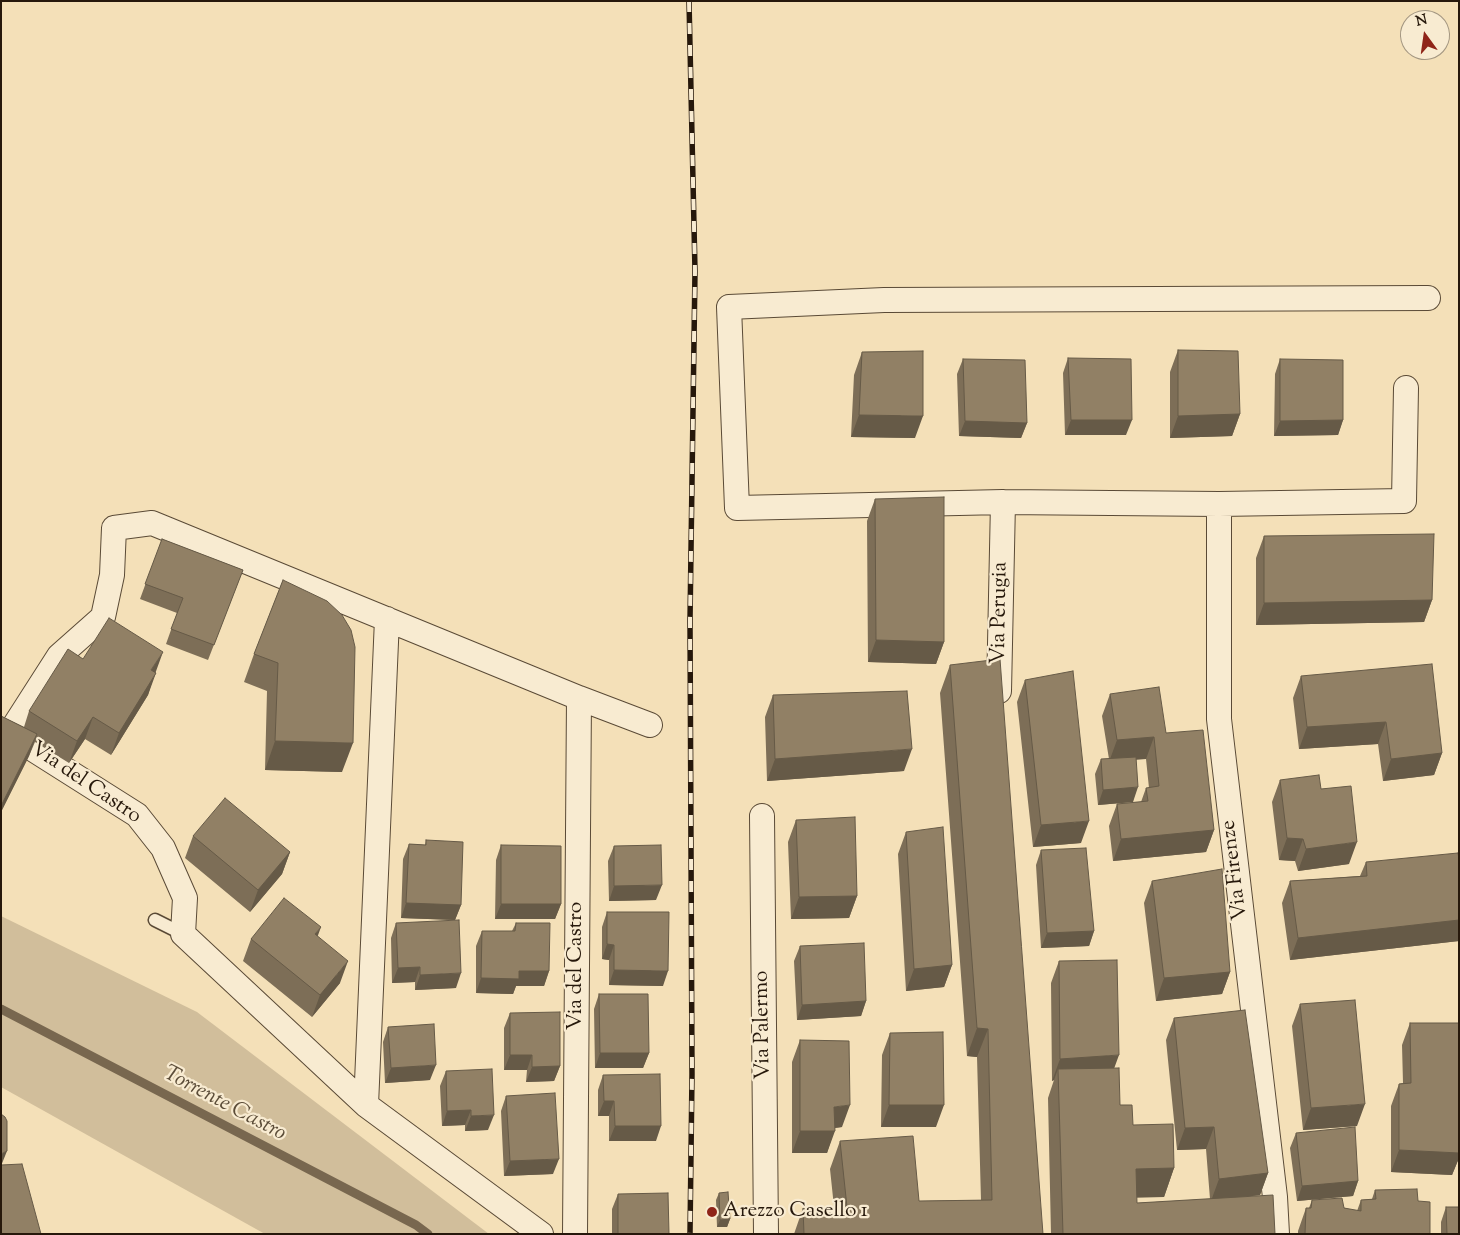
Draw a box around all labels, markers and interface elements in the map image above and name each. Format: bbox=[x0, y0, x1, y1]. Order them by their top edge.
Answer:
north arrow bbox=[1400, 10, 1450, 60]
text: N bbox=[1414, 10, 1429, 32]
street label: Via Perugia bbox=[988, 562, 1014, 664]
street label: Via del Castro bbox=[25, 738, 145, 830]
street label: Via Firenze bbox=[1217, 818, 1255, 922]
street label: Via del Castro bbox=[564, 902, 590, 1030]
street label: Via Palermo bbox=[750, 970, 778, 1080]
water label: Torrente Castro bbox=[158, 1062, 290, 1148]
place label: Arezzo Casello 1 bbox=[723, 1199, 868, 1225]
marker: Arezzo Casello 1 bbox=[705, 1205, 719, 1219]

